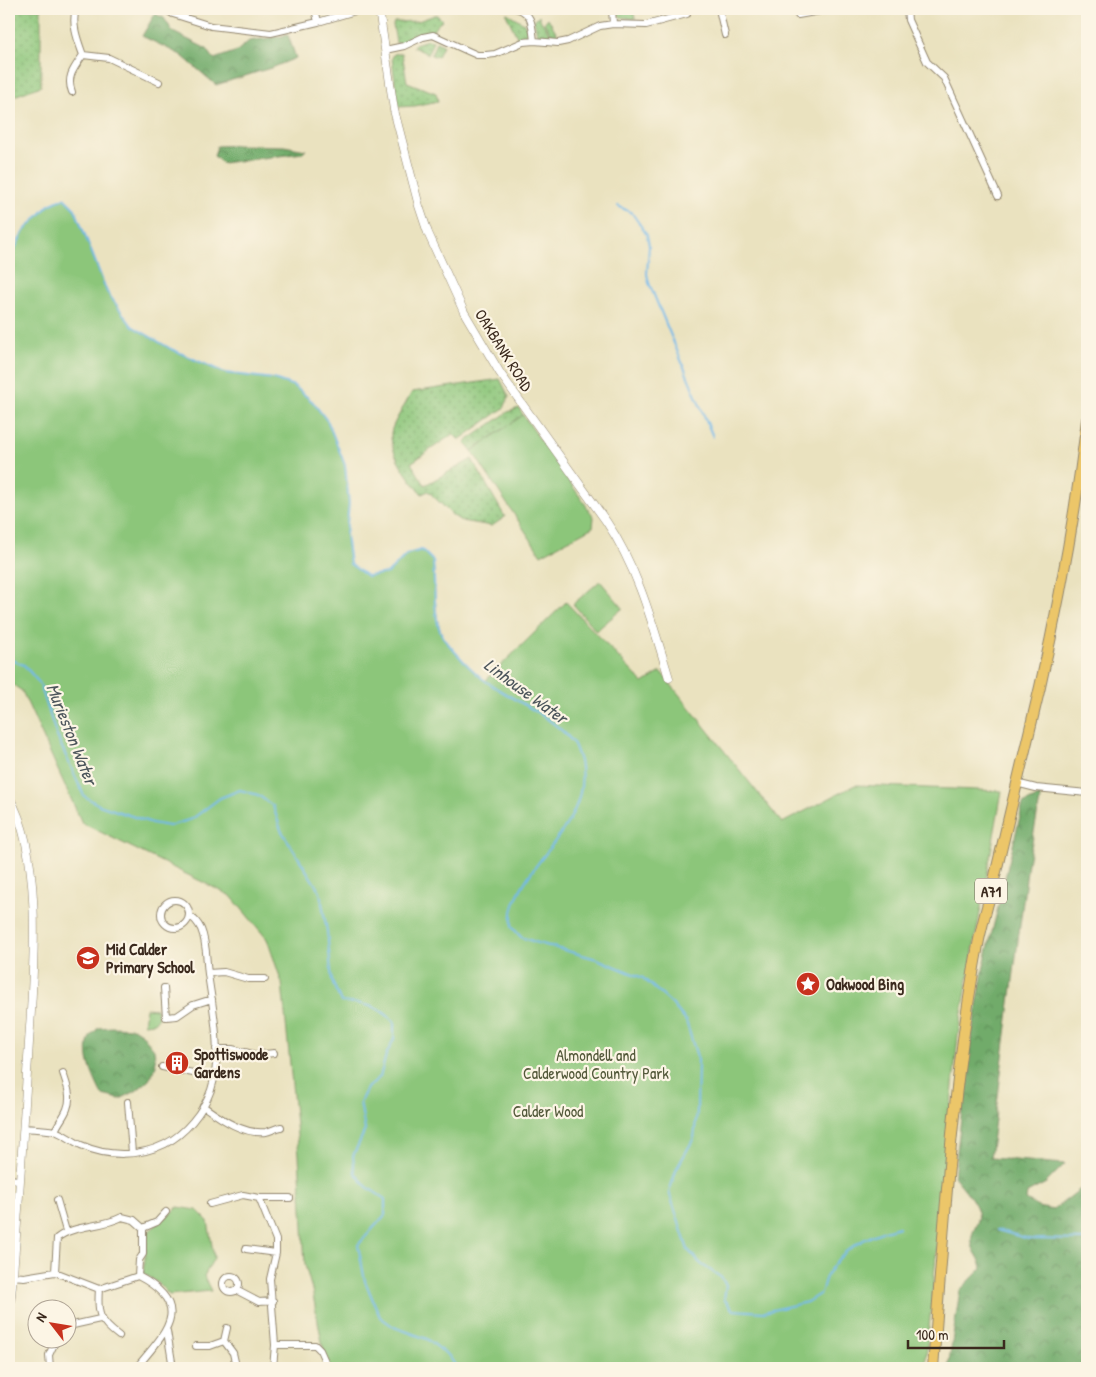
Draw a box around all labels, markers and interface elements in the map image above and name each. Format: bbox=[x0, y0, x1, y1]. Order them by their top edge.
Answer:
street label: OAKBANK ROAD bbox=[470, 305, 538, 396]
water label: Linhouse Water bbox=[479, 652, 574, 731]
water label: Murieston Water bbox=[40, 680, 104, 790]
road number: A71 bbox=[975, 878, 1007, 904]
place label: Mid Calder Primary School bbox=[106, 938, 195, 979]
school or university icon: Mid Calder Primary School bbox=[75, 945, 101, 971]
place icon: Oakwood Bing bbox=[795, 971, 821, 997]
place label: Oakwood Bing bbox=[826, 973, 904, 996]
place label: Spottiswoode Gardens bbox=[194, 1043, 269, 1083]
park label: Almondell and Calderwood Country Park bbox=[523, 1044, 669, 1084]
building icon: Spottiswoode Gardens bbox=[164, 1050, 190, 1076]
park label: Calder Wood bbox=[513, 1100, 583, 1122]
north arrow bbox=[28, 1300, 78, 1350]
text: N bbox=[30, 1308, 51, 1325]
scale bar bbox=[908, 1317, 1005, 1349]
text: 100 m bbox=[916, 1324, 949, 1345]

